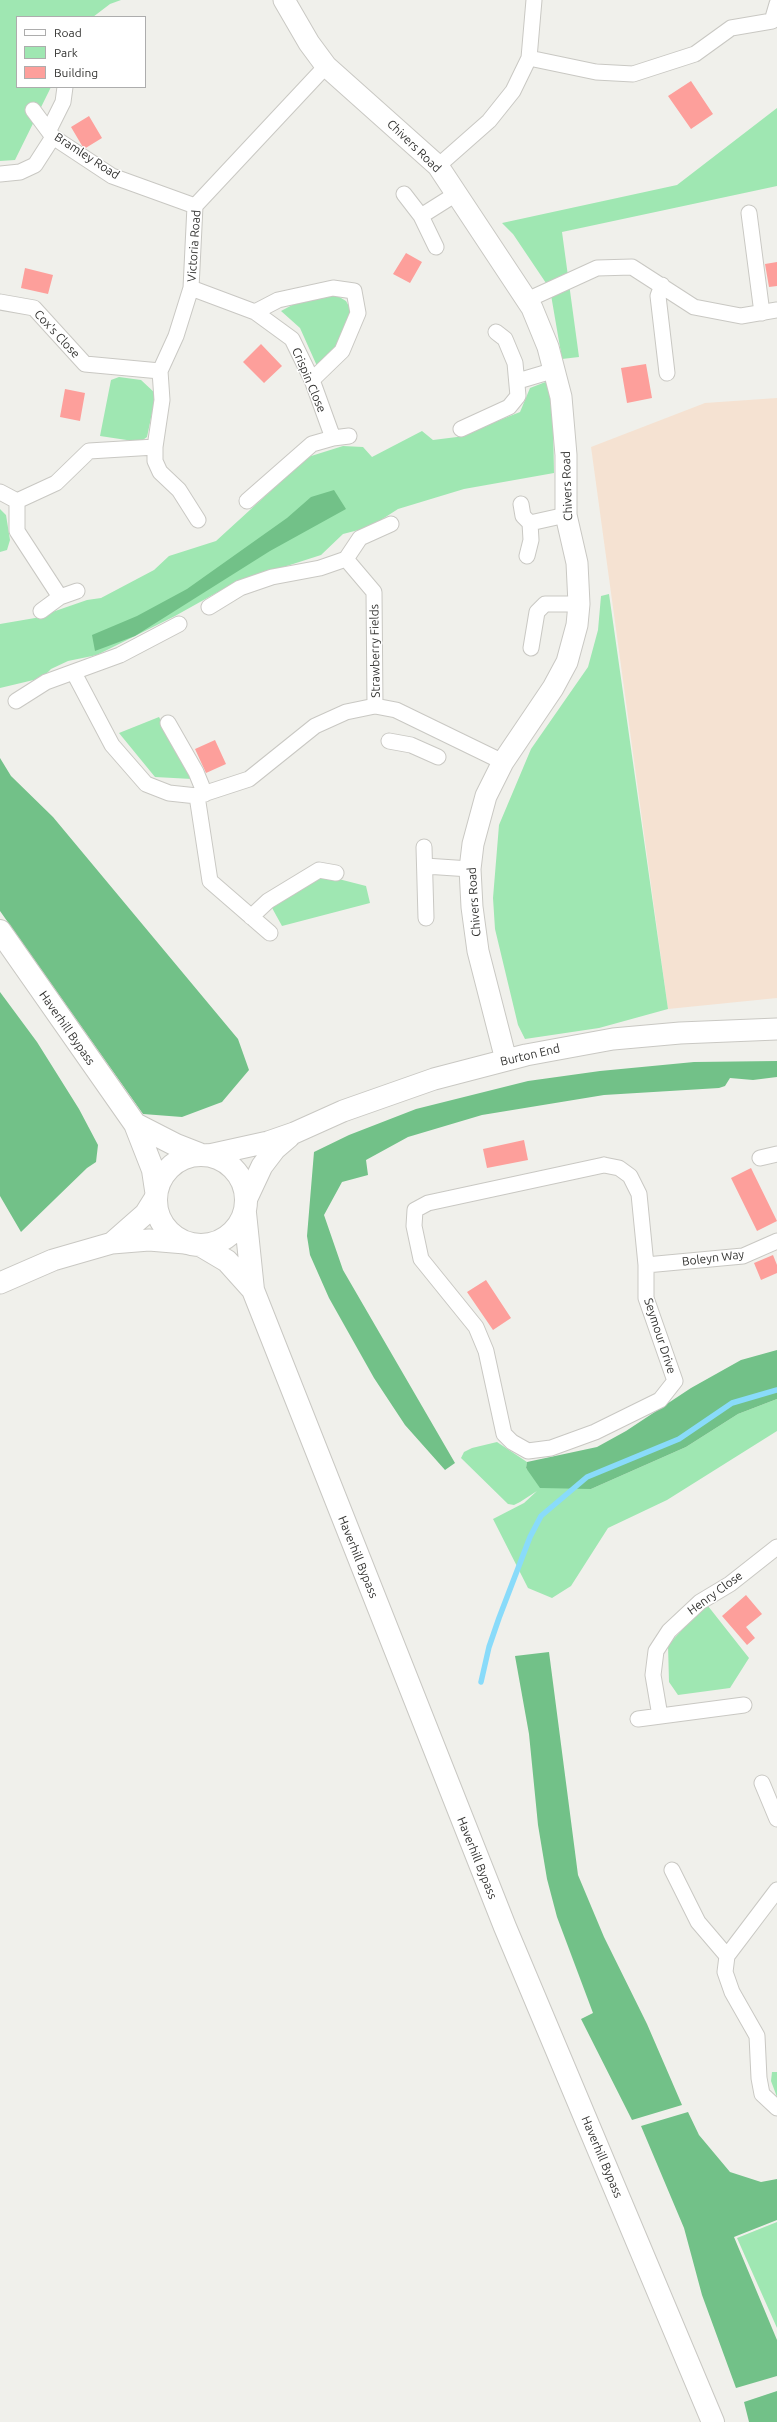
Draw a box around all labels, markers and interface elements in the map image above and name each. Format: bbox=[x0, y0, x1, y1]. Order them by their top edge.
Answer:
legend bbox=[16, 16, 146, 88]
text: Road bbox=[54, 26, 82, 39]
text: Park bbox=[54, 46, 78, 59]
text: Building bbox=[54, 66, 98, 79]
street label: Chivers Road bbox=[384, 117, 444, 175]
street label: Bramley Road bbox=[52, 130, 122, 182]
street label: Victoria Road bbox=[184, 209, 204, 283]
street label: Cox's Close bbox=[31, 307, 83, 361]
street label: Crispin Close bbox=[289, 345, 329, 415]
street label: Chivers Road bbox=[559, 451, 575, 521]
street label: Strawberry Fields bbox=[367, 604, 383, 698]
street label: Chivers Road bbox=[464, 867, 484, 937]
street label: Haverhill Bypass bbox=[36, 988, 98, 1068]
street label: Burton End bbox=[499, 1041, 561, 1069]
street label: Boleyn Way bbox=[681, 1247, 745, 1269]
street label: Seymour Drive bbox=[641, 1296, 679, 1376]
street label: Haverhill Bypass bbox=[335, 1514, 381, 1600]
street label: Henry Close bbox=[685, 1568, 745, 1618]
street label: Haverhill Bypass bbox=[454, 1815, 500, 1901]
street label: Haverhill Bypass bbox=[578, 2114, 626, 2200]

